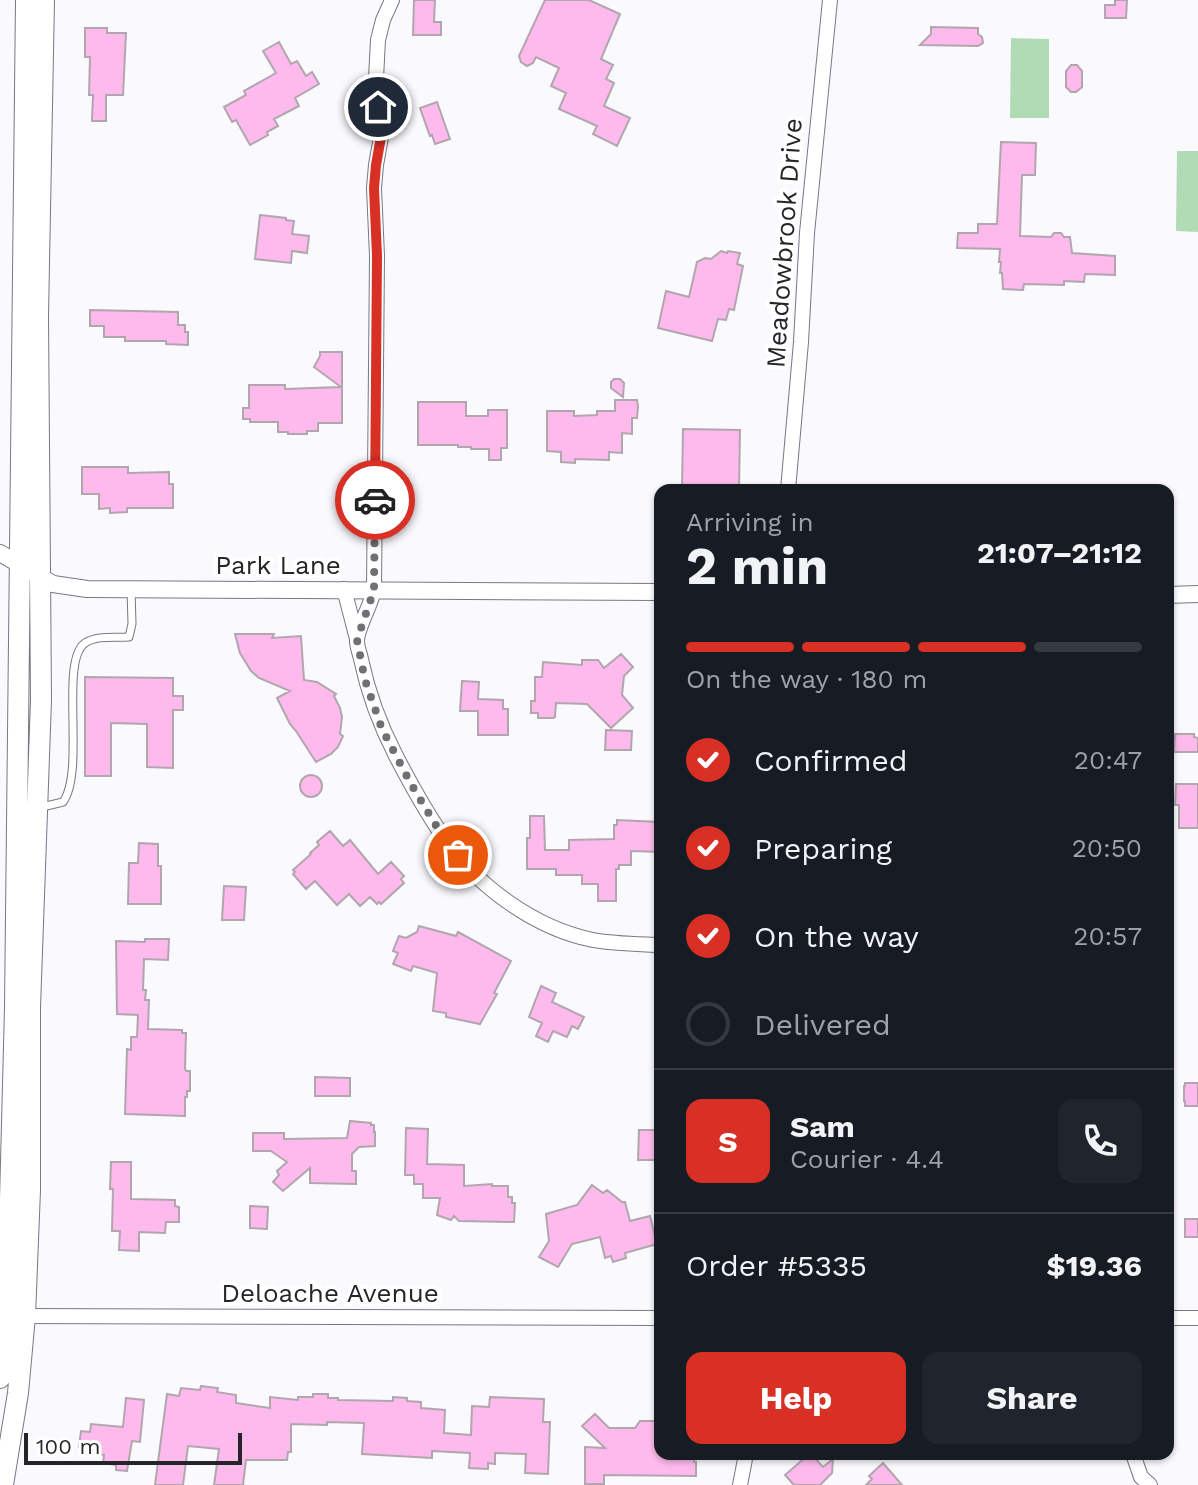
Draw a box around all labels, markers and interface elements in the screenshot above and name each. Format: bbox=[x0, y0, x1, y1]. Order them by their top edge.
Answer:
pin bbox=[344, 73, 412, 141]
icon: home bbox=[356, 85, 400, 129]
street label: Meadowbrook Drive bbox=[760, 117, 808, 369]
courier bbox=[335, 460, 415, 540]
icon: car bbox=[353, 478, 397, 522]
text: Arriving in bbox=[686, 507, 814, 537]
text: 21:07–21:12 bbox=[977, 535, 1142, 570]
text: 2 min bbox=[686, 536, 828, 597]
street label: Park Lane bbox=[215, 550, 341, 580]
text: On the way · 180 m bbox=[686, 664, 927, 694]
icon: check bbox=[686, 738, 730, 782]
text: Confirmed bbox=[754, 743, 908, 778]
text: 20:47 bbox=[1074, 745, 1142, 775]
pin bbox=[424, 821, 492, 889]
icon: check bbox=[686, 826, 730, 870]
text: Preparing bbox=[754, 831, 892, 866]
icon: bag bbox=[436, 833, 480, 877]
text: 20:50 bbox=[1072, 833, 1142, 863]
icon: check bbox=[686, 914, 730, 958]
text: On the way bbox=[754, 919, 919, 954]
text: 20:57 bbox=[1073, 921, 1142, 951]
text: Delivered bbox=[754, 1007, 891, 1042]
button: phone bbox=[1058, 1099, 1142, 1183]
text: Sam bbox=[790, 1109, 855, 1144]
text: S bbox=[718, 1124, 738, 1159]
text: Courier · 4.4 bbox=[790, 1144, 944, 1174]
text: Order #5335 bbox=[686, 1248, 867, 1283]
text: $19.36 bbox=[1047, 1248, 1142, 1283]
street label: Deloache Avenue bbox=[221, 1278, 439, 1308]
button: Help bbox=[686, 1352, 906, 1444]
button: Share bbox=[922, 1352, 1142, 1444]
scale bar bbox=[24, 1429, 242, 1465]
text: 100 m bbox=[36, 1434, 100, 1459]

